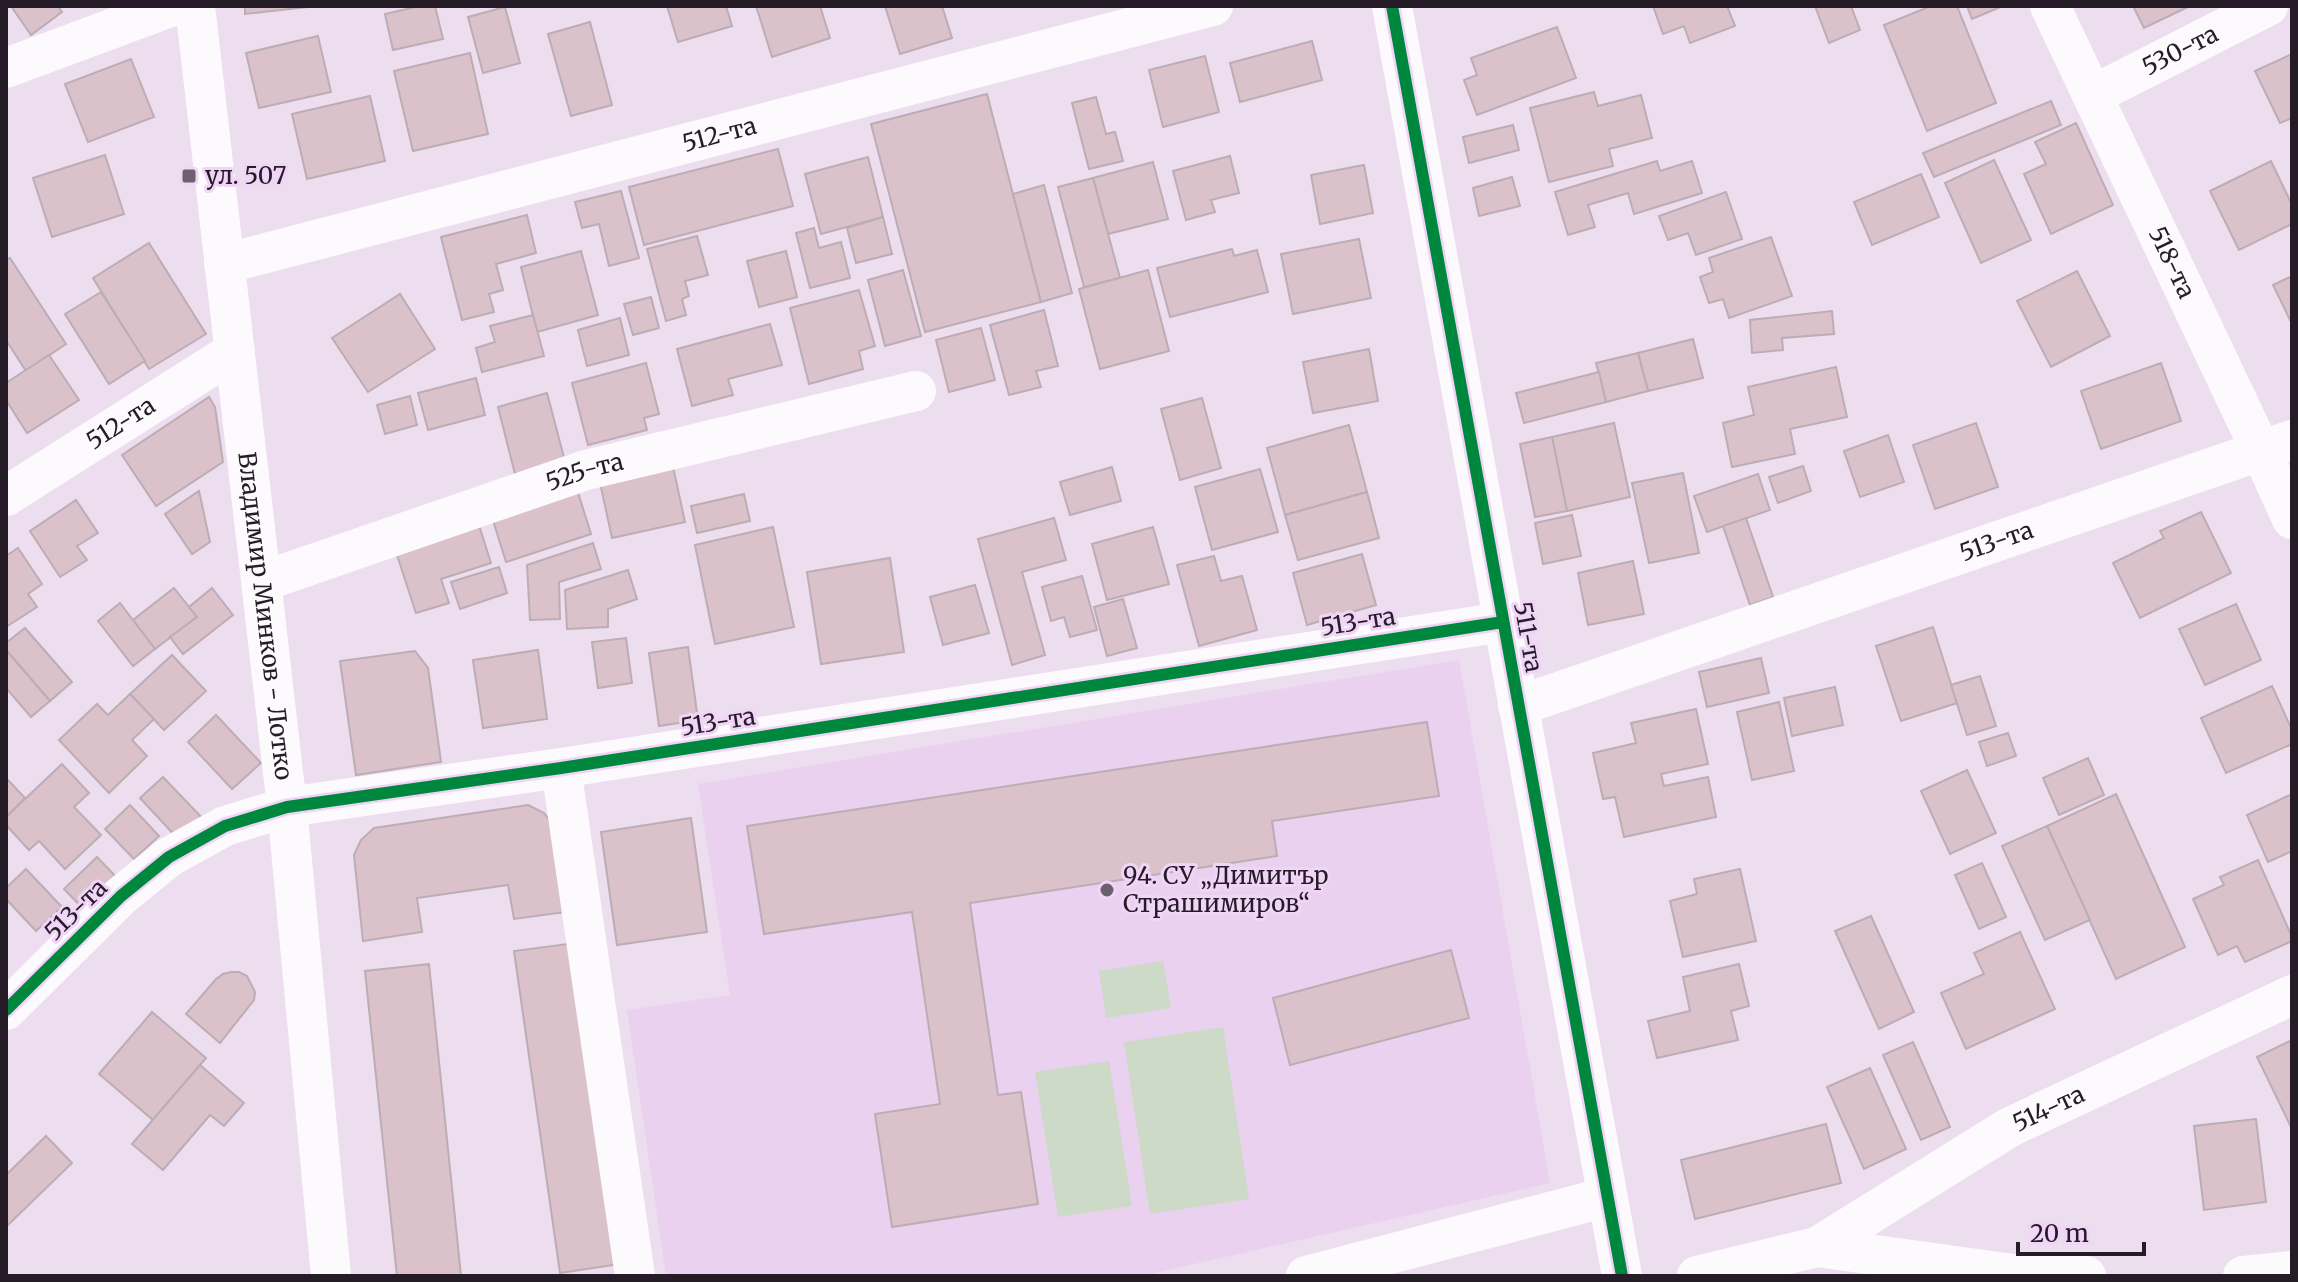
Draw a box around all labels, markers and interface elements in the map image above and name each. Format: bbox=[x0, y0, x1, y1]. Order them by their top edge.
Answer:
street label: 530-та bbox=[2137, 18, 2223, 82]
street label: 512-та bbox=[679, 110, 760, 159]
place label: ул. 507 bbox=[205, 160, 286, 191]
marker: ул. 507 bbox=[180, 167, 198, 185]
street label: 518-та bbox=[2142, 221, 2202, 303]
street label: 512-та bbox=[81, 390, 161, 456]
street label: 525-та bbox=[542, 446, 627, 498]
street label: Владимир Минков - Лотко bbox=[231, 450, 300, 782]
street label: 513-та bbox=[1956, 514, 2037, 568]
street label: 511-та bbox=[1507, 599, 1550, 675]
street label: 513-та bbox=[1318, 600, 1398, 643]
street label: 513-та bbox=[678, 700, 758, 743]
place label: 94. СУ „Димитър Страшимиров“ bbox=[1123, 860, 1328, 919]
street label: 513-та bbox=[38, 872, 114, 947]
marker: 94. СУ „Димитър Страшимиров“ bbox=[1098, 881, 1116, 899]
street label: 514-та bbox=[2008, 1078, 2090, 1139]
scale bar bbox=[2018, 1206, 2144, 1256]
text: 20 m bbox=[2030, 1218, 2089, 1249]

